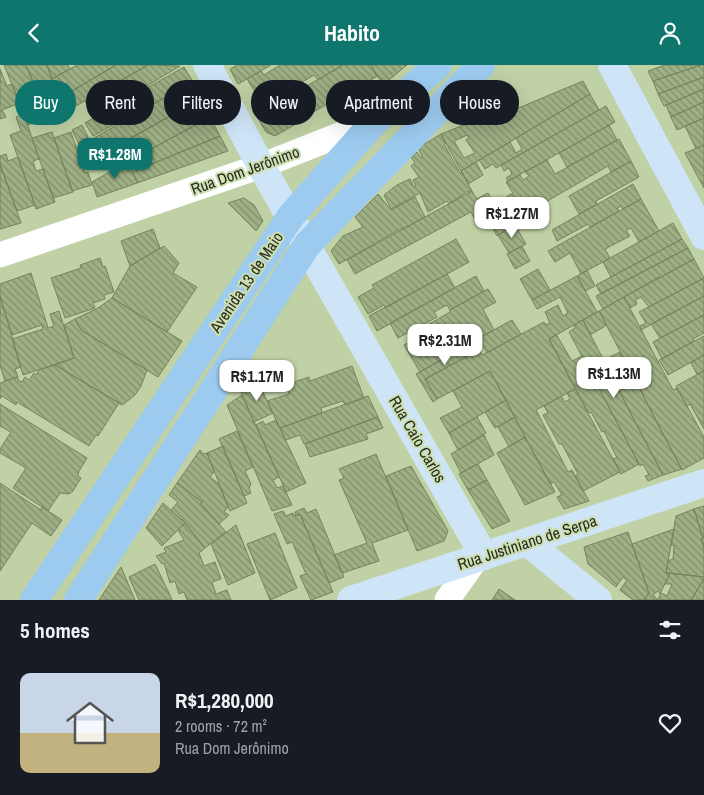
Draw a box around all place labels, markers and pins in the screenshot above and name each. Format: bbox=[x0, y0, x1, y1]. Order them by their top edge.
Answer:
pin: R$1.28M bbox=[69, 137, 161, 180]
pin: R$1.27M bbox=[466, 197, 558, 239]
pin: R$2.31M bbox=[399, 323, 491, 366]
pin: R$1.13M bbox=[568, 357, 660, 399]
pin: R$1.17M bbox=[211, 359, 303, 402]

